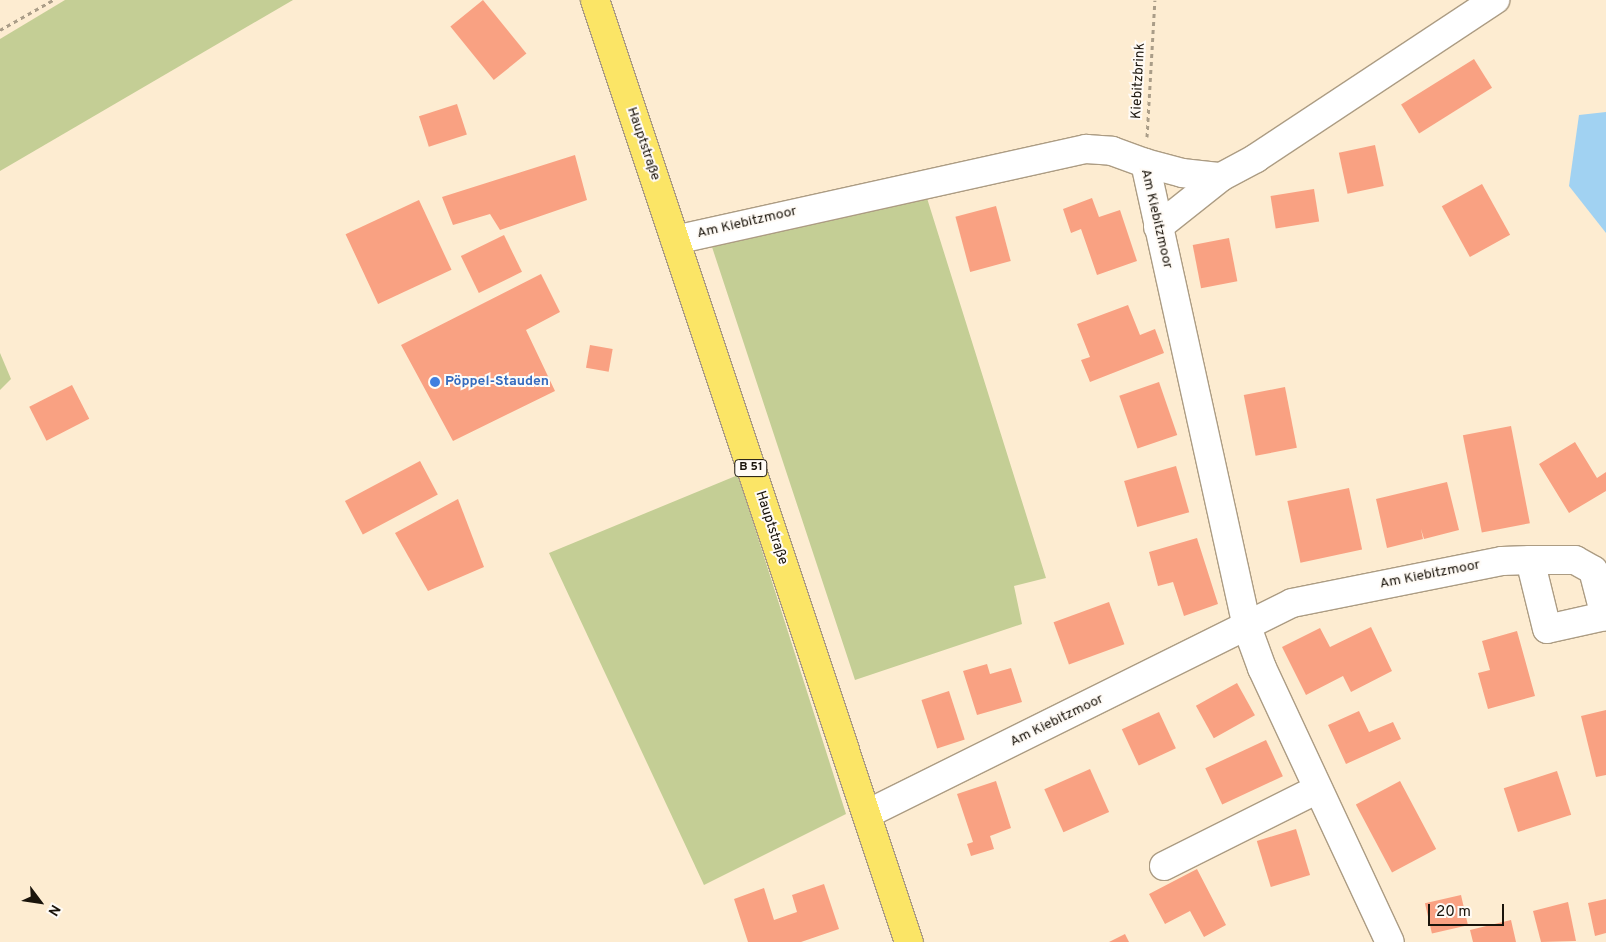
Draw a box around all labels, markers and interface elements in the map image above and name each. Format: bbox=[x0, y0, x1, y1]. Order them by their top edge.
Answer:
street label: Kiebitzbrink bbox=[1129, 43, 1149, 119]
street label: Hauptstraße bbox=[623, 105, 663, 183]
street label: Am Kiebitzmoor bbox=[1136, 167, 1176, 271]
street label: Am Kiebitzmoor bbox=[695, 203, 799, 243]
place label: Pöppel-Stauden bbox=[445, 374, 549, 390]
marker: Pöppel-Stauden bbox=[429, 376, 441, 388]
road number: B 51 bbox=[734, 458, 768, 478]
street label: Hauptstraße bbox=[751, 489, 791, 567]
street label: Am Kiebitzmoor bbox=[1378, 557, 1482, 593]
street label: Am Kiebitzmoor bbox=[1008, 691, 1106, 751]
north arrow bbox=[15, 877, 65, 927]
scale bar bbox=[1431, 894, 1507, 926]
text: N bbox=[43, 901, 63, 919]
text: 20 m bbox=[1436, 903, 1471, 922]

